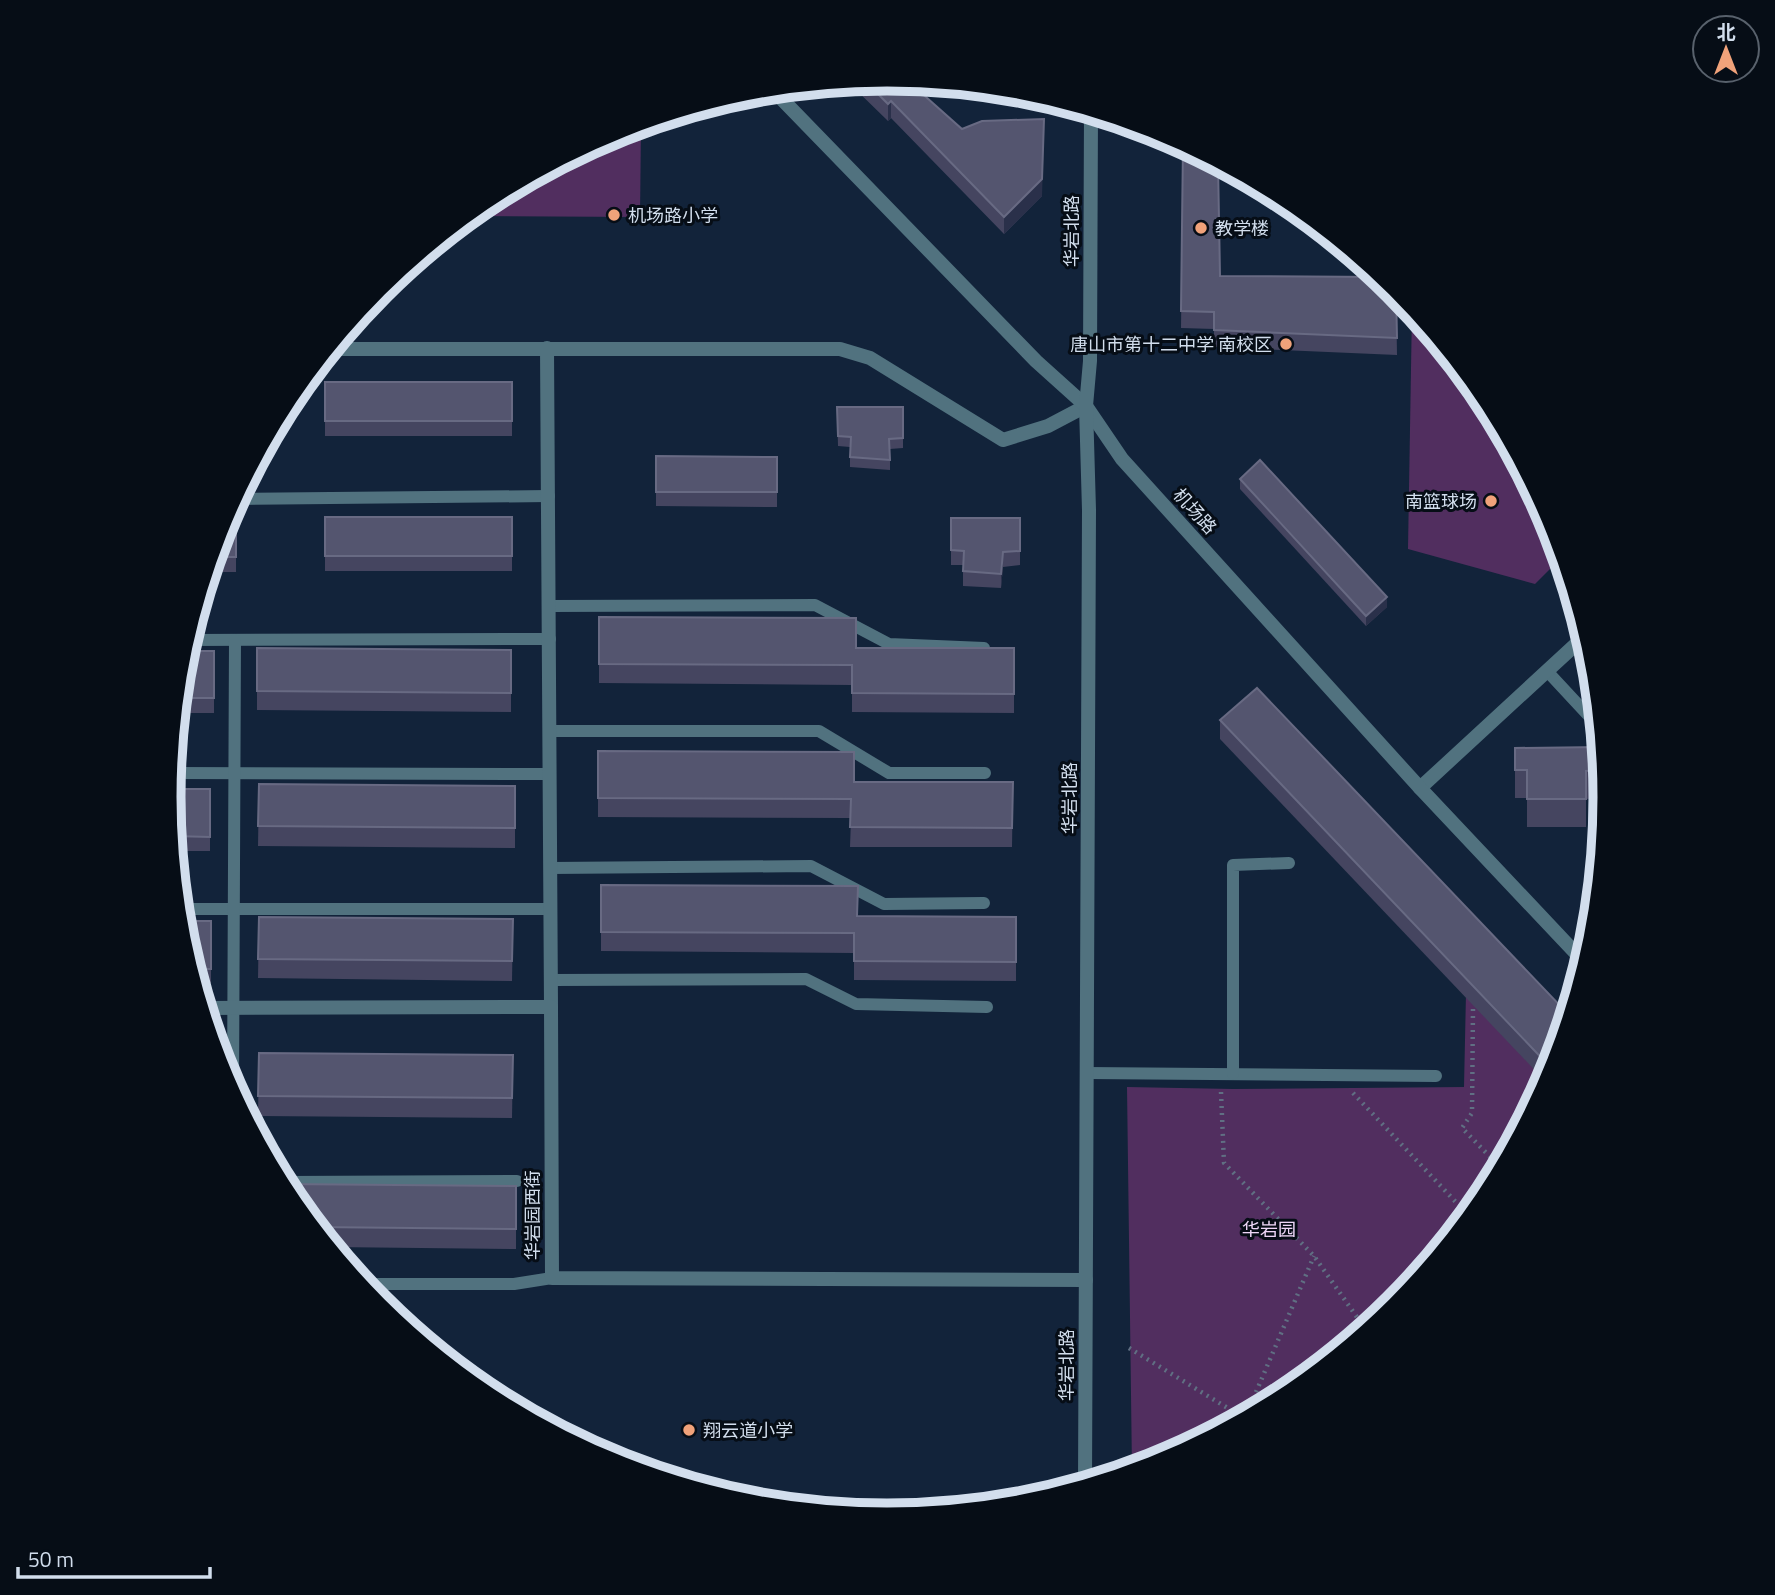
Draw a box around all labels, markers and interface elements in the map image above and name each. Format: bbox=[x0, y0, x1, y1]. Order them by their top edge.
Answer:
north arrow bbox=[1691, 14, 1761, 84]
text: 北 bbox=[1716, 17, 1736, 46]
street label: 华岩北路 bbox=[1058, 195, 1085, 267]
place label: 机场路小学 bbox=[628, 202, 718, 229]
marker: 机场路小学 bbox=[606, 207, 622, 223]
place label: 教学楼 bbox=[1215, 215, 1269, 242]
marker: 教学楼 bbox=[1193, 220, 1209, 236]
place label: 唐山市第十二中学 南校区 bbox=[1070, 331, 1272, 358]
marker: 唐山市第十二中学 南校区 bbox=[1278, 336, 1294, 352]
street label: 机场路 bbox=[1167, 482, 1223, 540]
place label: 南篮球场 bbox=[1405, 488, 1477, 515]
marker: 南篮球场 bbox=[1483, 493, 1499, 509]
street label: 华岩北路 bbox=[1056, 762, 1083, 834]
street label: 华岩园西街 bbox=[519, 1170, 546, 1260]
park label: 华岩园 bbox=[1242, 1216, 1296, 1243]
street label: 华岩北路 bbox=[1053, 1329, 1080, 1401]
place label: 翔云道小学 bbox=[703, 1417, 793, 1444]
marker: 翔云道小学 bbox=[681, 1422, 697, 1438]
scale bar bbox=[18, 1536, 210, 1580]
text: 50 m bbox=[28, 1543, 74, 1575]

